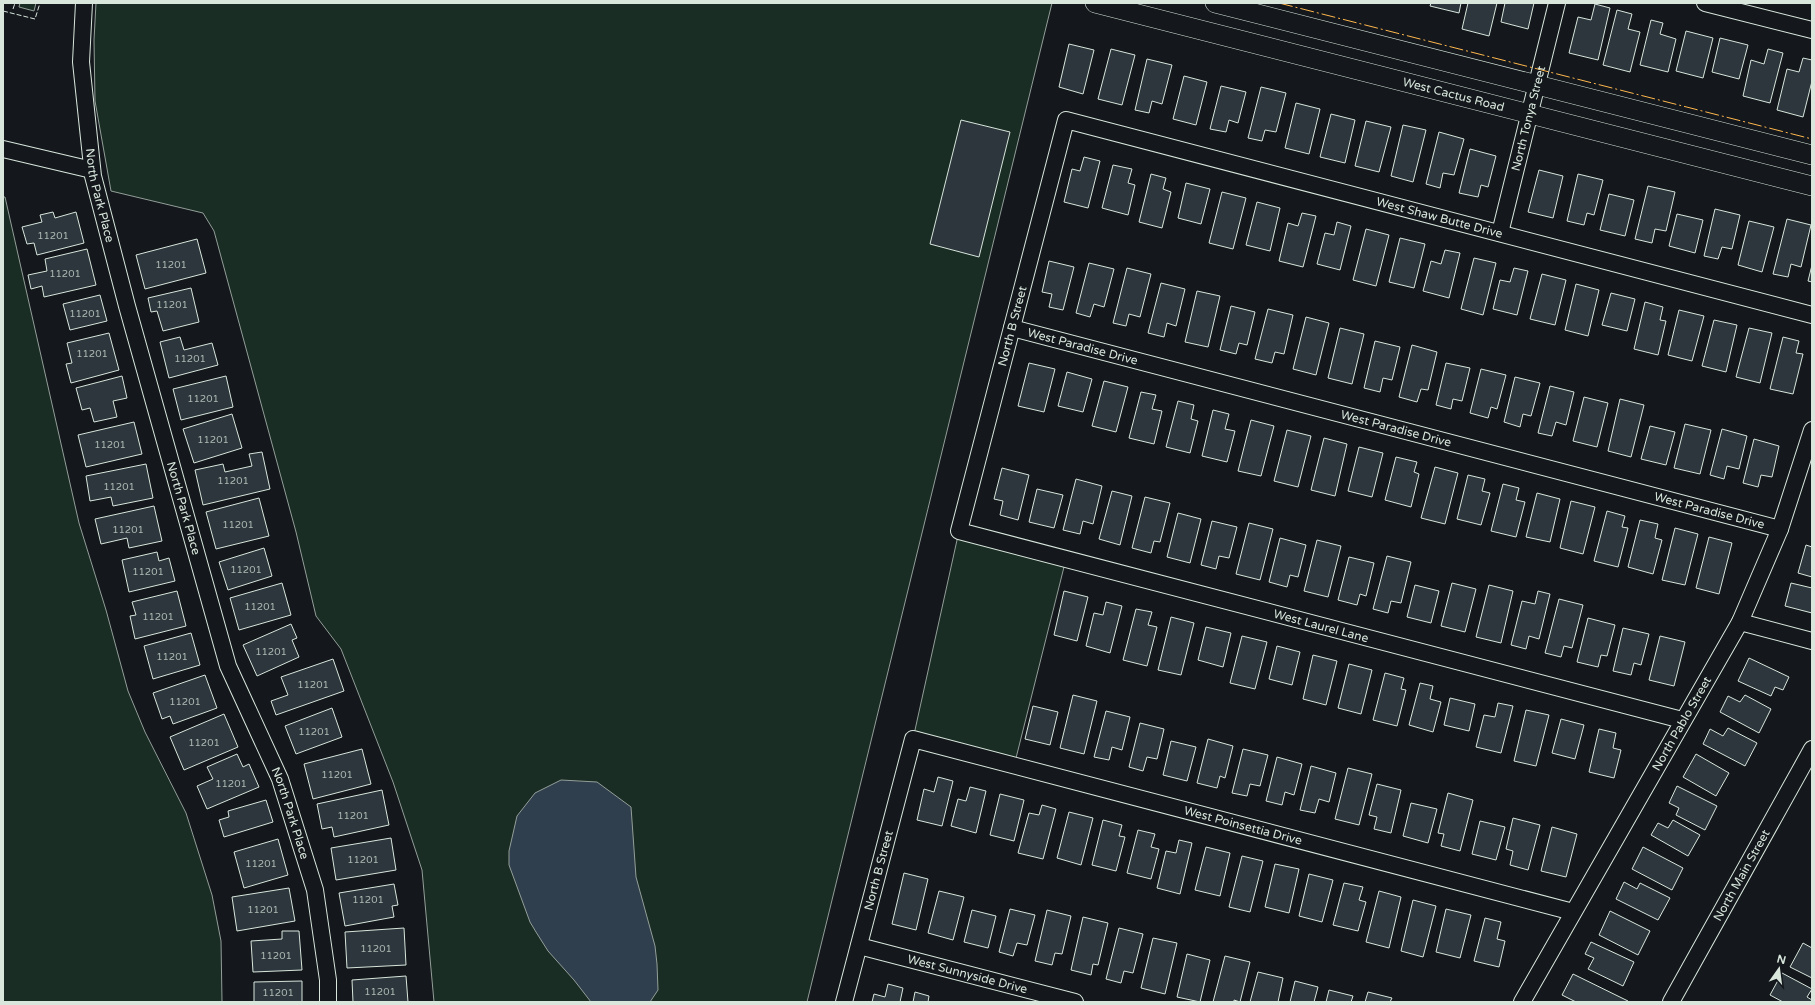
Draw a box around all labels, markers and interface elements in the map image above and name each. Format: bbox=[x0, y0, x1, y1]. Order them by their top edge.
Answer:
street label: North Tonya Street bbox=[1509, 64, 1548, 173]
street label: West Cactus Road bbox=[1401, 75, 1506, 114]
street label: North Park Place bbox=[83, 148, 117, 244]
street label: West Shaw Butte Drive bbox=[1375, 194, 1504, 241]
house number: 11201 bbox=[37, 230, 69, 242]
house number: 11201 bbox=[155, 259, 187, 271]
house number: 11201 bbox=[49, 268, 81, 280]
street label: North B Street bbox=[995, 284, 1030, 368]
house number: 11201 bbox=[156, 299, 188, 311]
house number: 11201 bbox=[69, 308, 101, 320]
street label: West Paradise Drive bbox=[1026, 325, 1140, 368]
house number: 11201 bbox=[76, 348, 108, 360]
house number: 11201 bbox=[174, 353, 206, 365]
house number: 11201 bbox=[187, 393, 219, 405]
street label: West Paradise Drive bbox=[1339, 407, 1453, 450]
house number: 11201 bbox=[197, 434, 229, 446]
house number: 11201 bbox=[94, 439, 126, 451]
street label: North Park Place bbox=[164, 460, 203, 556]
house number: 11201 bbox=[217, 475, 249, 487]
house number: 11201 bbox=[103, 481, 135, 493]
street label: West Paradise Drive bbox=[1653, 489, 1766, 532]
house number: 11201 bbox=[222, 519, 254, 531]
house number: 11201 bbox=[112, 524, 144, 536]
house number: 11201 bbox=[230, 564, 262, 576]
house number: 11201 bbox=[132, 566, 164, 578]
house number: 11201 bbox=[244, 601, 276, 613]
street label: West Laurel Lane bbox=[1272, 607, 1370, 645]
house number: 11201 bbox=[142, 611, 174, 623]
house number: 11201 bbox=[255, 646, 287, 658]
house number: 11201 bbox=[156, 651, 188, 663]
street label: North Pablo Street bbox=[1649, 674, 1714, 773]
house number: 11201 bbox=[297, 679, 329, 691]
house number: 11201 bbox=[169, 696, 201, 708]
house number: 11201 bbox=[298, 726, 330, 738]
house number: 11201 bbox=[188, 737, 220, 749]
street label: North Park Place bbox=[268, 765, 312, 861]
house number: 11201 bbox=[321, 769, 353, 781]
house number: 11201 bbox=[215, 778, 247, 790]
street label: West Poinsettia Drive bbox=[1182, 803, 1304, 848]
house number: 11201 bbox=[337, 810, 369, 822]
street label: North Main Street bbox=[1711, 827, 1773, 924]
street label: North B Street bbox=[861, 829, 896, 912]
house number: 11201 bbox=[347, 854, 379, 866]
house number: 11201 bbox=[245, 858, 277, 870]
house number: 11201 bbox=[352, 894, 384, 906]
house number: 11201 bbox=[247, 904, 279, 916]
house number: 11201 bbox=[360, 943, 392, 955]
north arrow bbox=[1759, 949, 1799, 989]
house number: 11201 bbox=[260, 950, 292, 962]
street label: West Sunnyside Drive bbox=[906, 952, 1029, 996]
text: N bbox=[1775, 952, 1787, 967]
house number: 11201 bbox=[364, 986, 396, 998]
house number: 11201 bbox=[262, 987, 294, 999]

